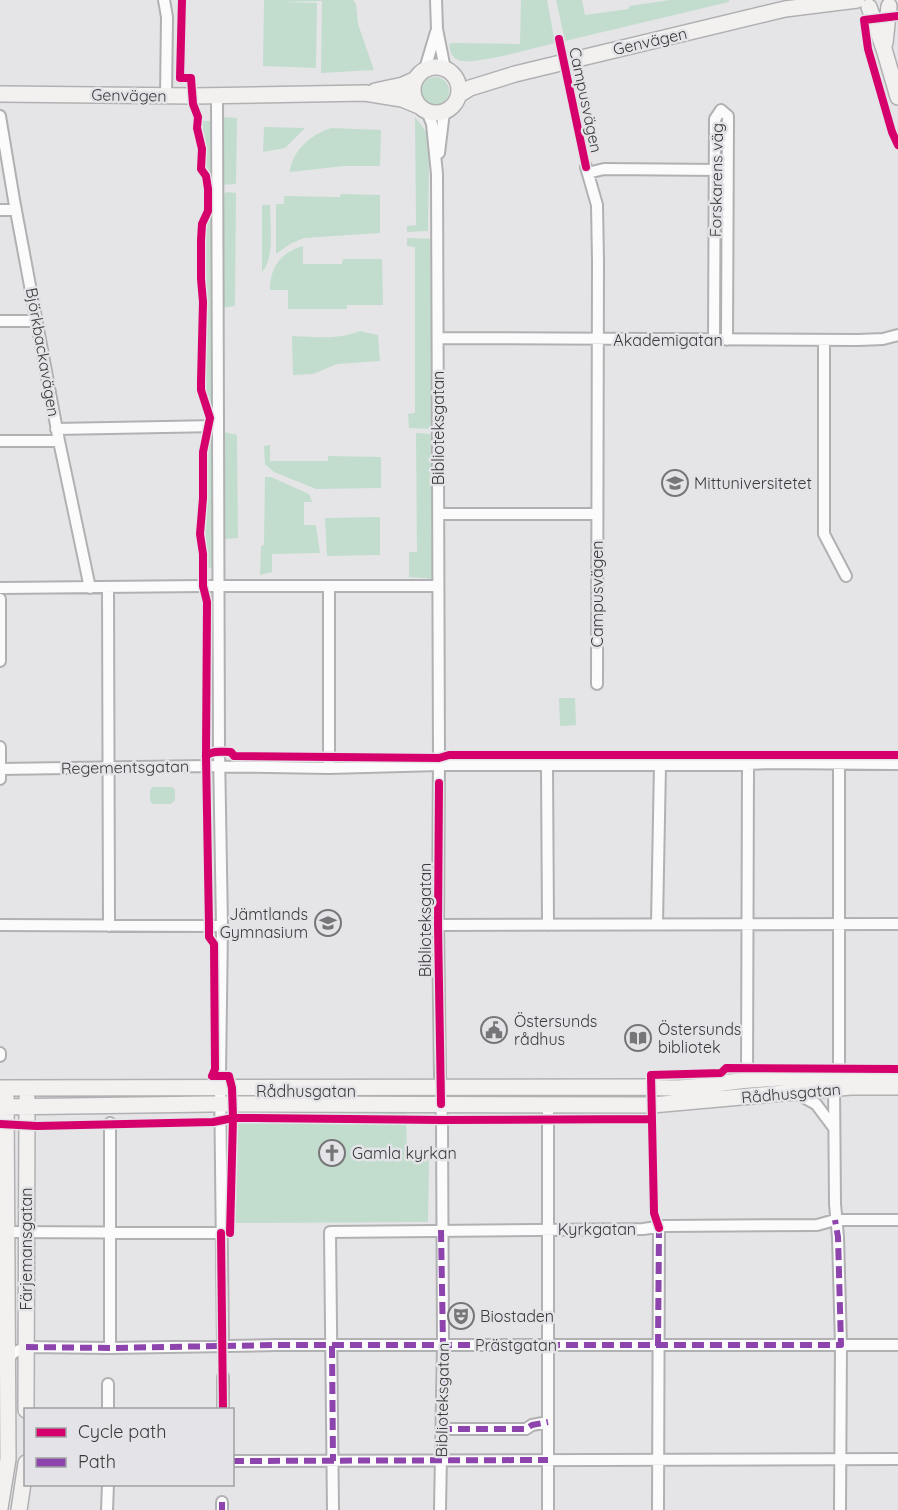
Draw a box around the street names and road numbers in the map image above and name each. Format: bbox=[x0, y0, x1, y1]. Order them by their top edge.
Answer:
street label: Genvägen bbox=[611, 23, 689, 59]
street label: Campusvägen bbox=[565, 46, 607, 154]
street label: Genvägen bbox=[91, 84, 167, 106]
street label: Forskarens väg bbox=[705, 123, 727, 237]
street label: Björkbackavägen bbox=[22, 286, 64, 418]
street label: Akademigatan bbox=[613, 330, 723, 350]
street label: Biblioteksgatan bbox=[428, 371, 448, 485]
street label: Campusvägen bbox=[587, 540, 607, 648]
street label: Regementsgatan bbox=[61, 756, 189, 778]
street label: Biblioteksgatan bbox=[415, 863, 435, 977]
street label: Rådhusgatan bbox=[740, 1079, 842, 1107]
street label: Rådhusgatan bbox=[256, 1081, 356, 1101]
street label: Färjemansgatan bbox=[16, 1188, 36, 1310]
street label: Kyrkgatan bbox=[558, 1219, 636, 1239]
street label: Prästgatan bbox=[475, 1335, 557, 1355]
street label: Biblioteksgatan bbox=[431, 1343, 453, 1457]

